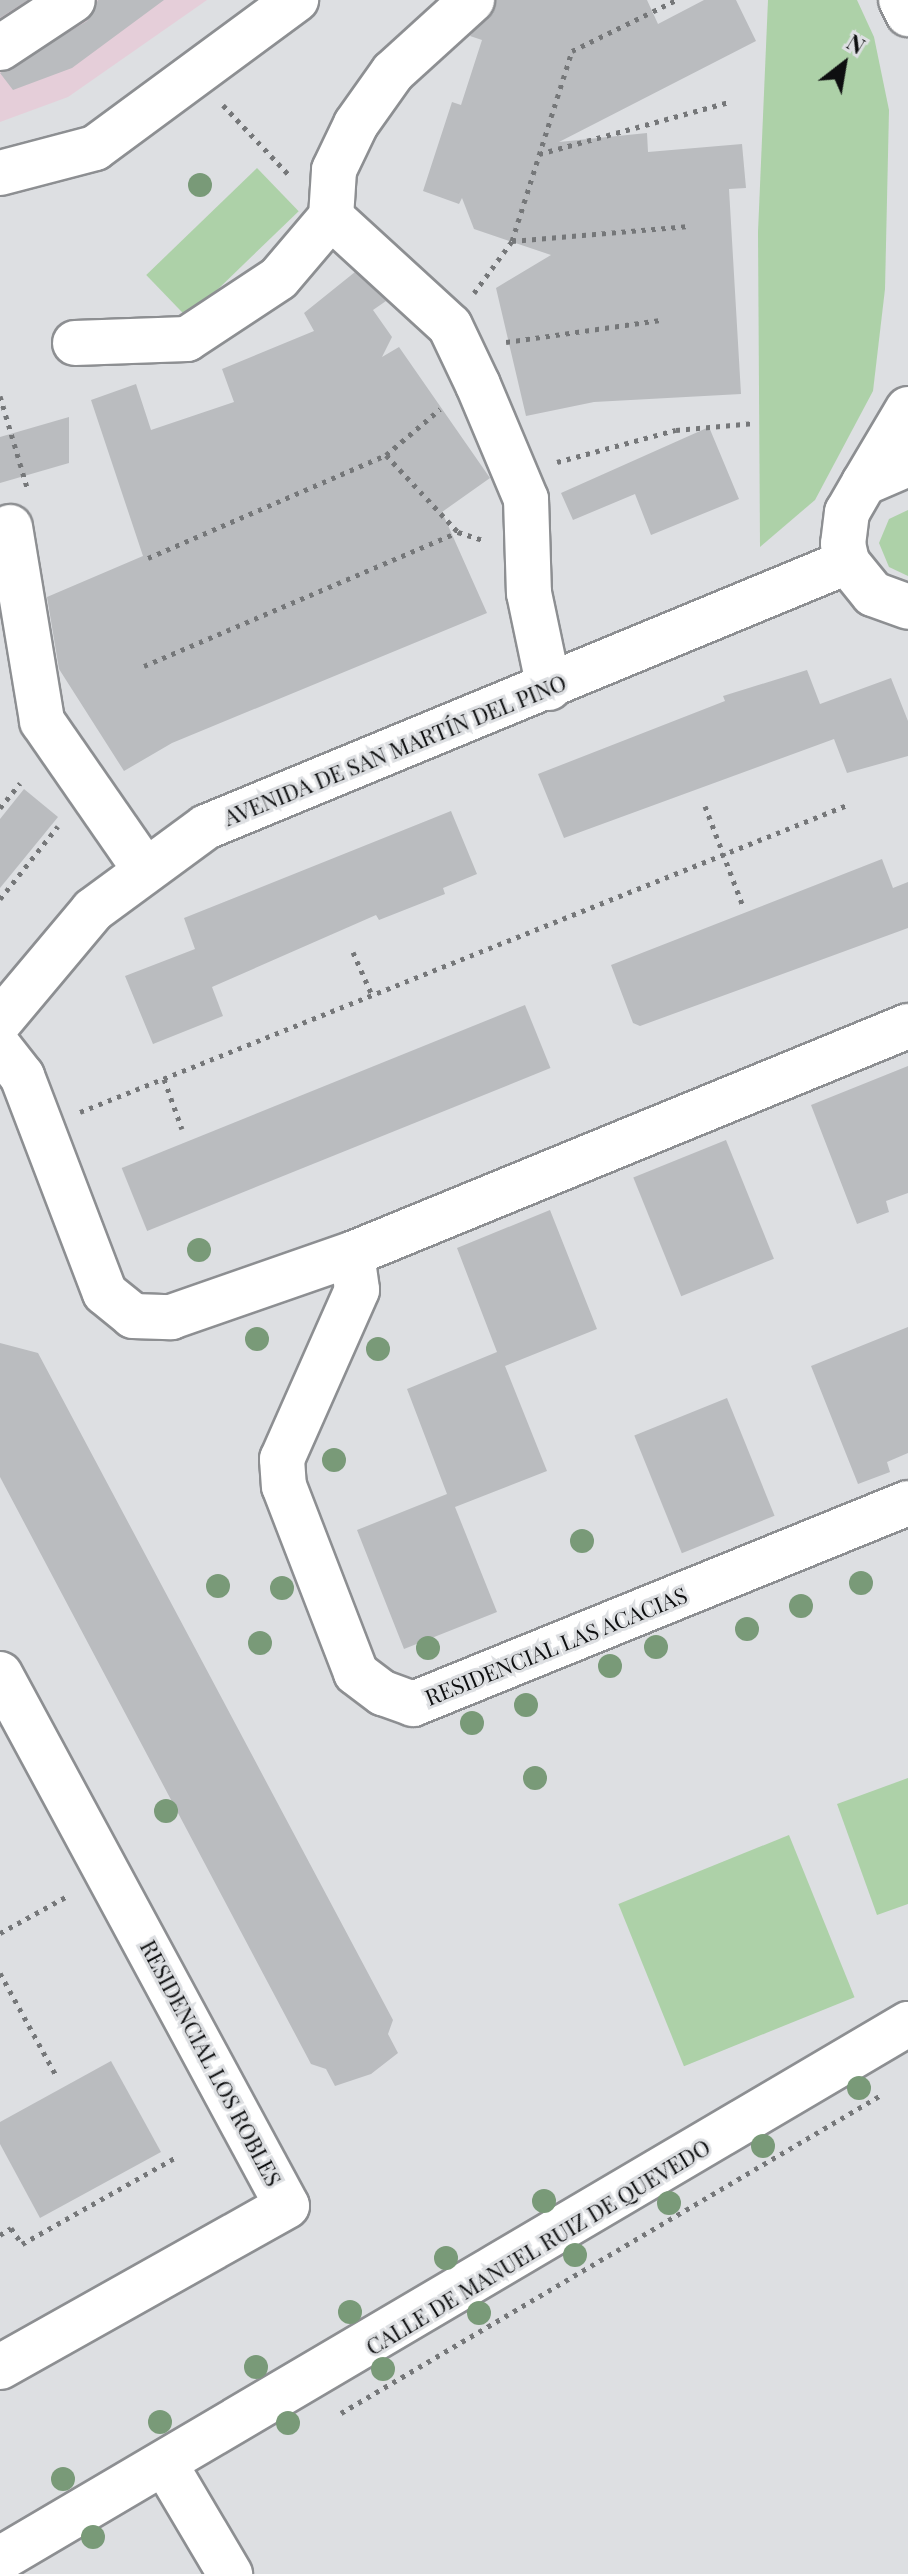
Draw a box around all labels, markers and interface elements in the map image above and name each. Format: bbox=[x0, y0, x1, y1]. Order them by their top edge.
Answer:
north arrow bbox=[804, 24, 884, 104]
text: N bbox=[842, 26, 871, 60]
street label: AVENIDA DE SAN MARTÍN DEL PINO bbox=[220, 669, 570, 831]
street label: RESIDENCIAL LAS ACACIAS bbox=[421, 1581, 691, 1711]
street label: RESIDENCIAL LOS ROBLES bbox=[135, 1936, 287, 2190]
street label: CALLE DE MANUEL RUIZ DE QUEVEDO bbox=[361, 2134, 715, 2360]

